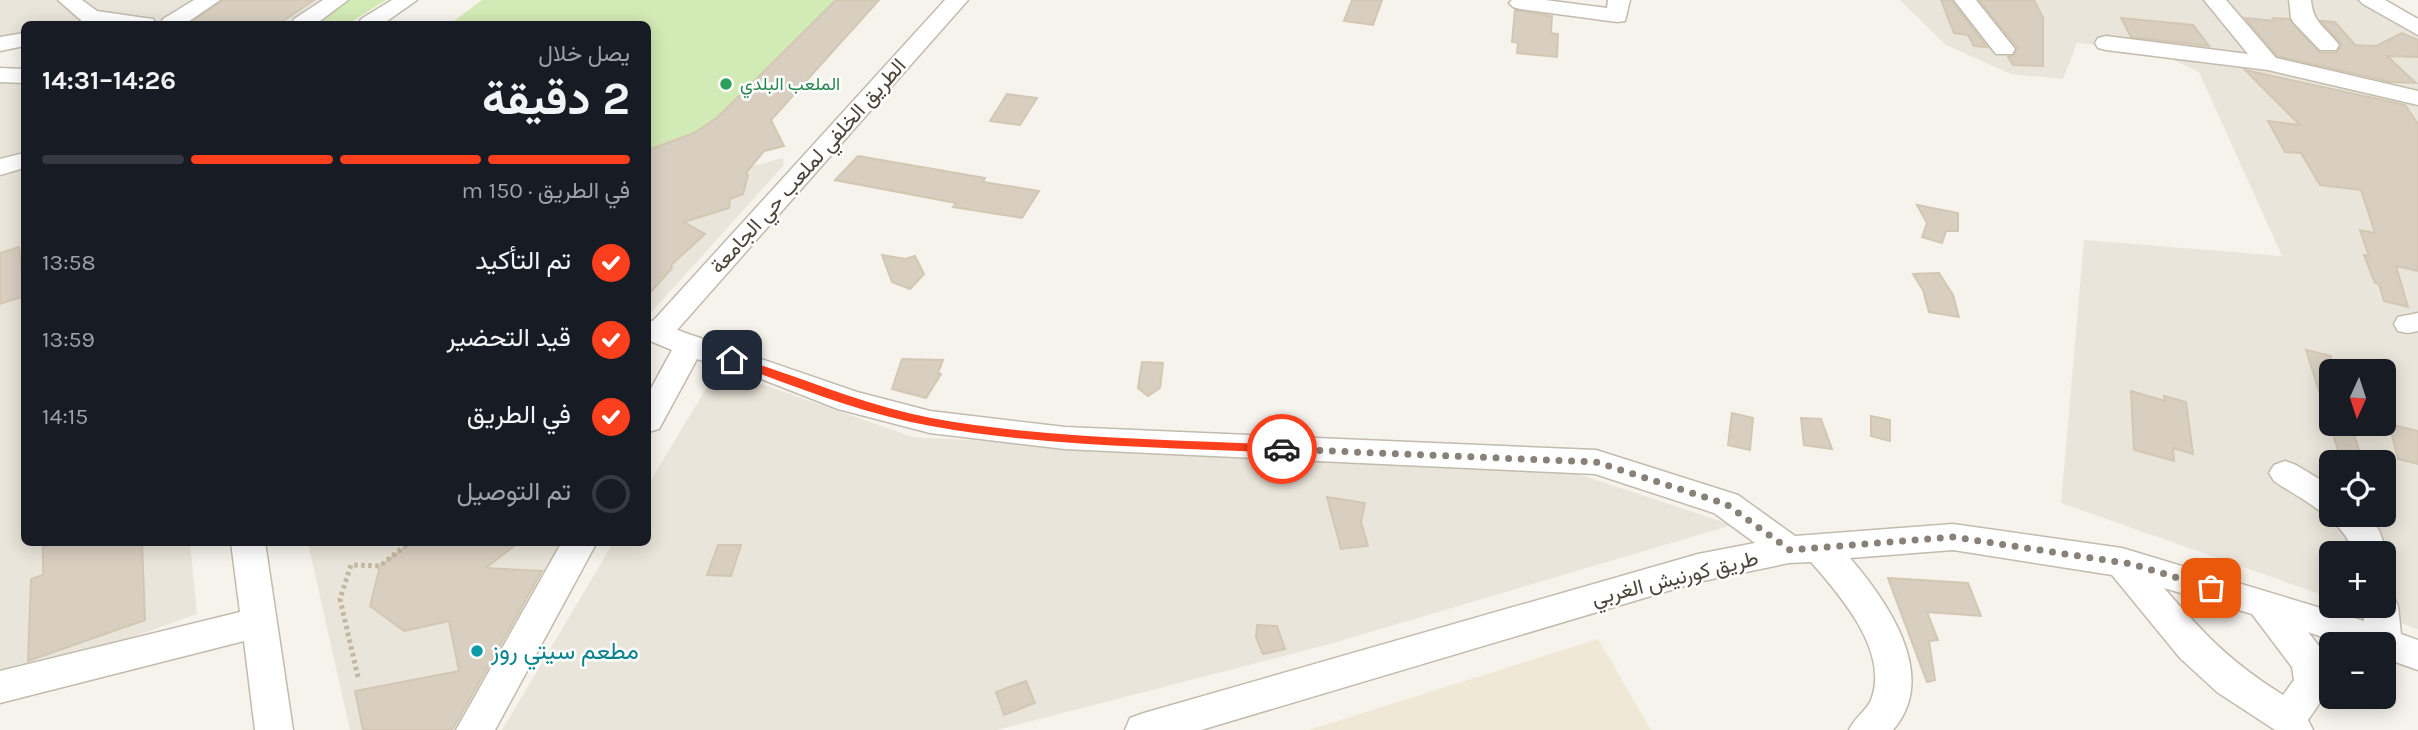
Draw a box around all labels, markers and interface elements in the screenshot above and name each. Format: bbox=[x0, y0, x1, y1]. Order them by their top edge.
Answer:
text: يصل خلال bbox=[538, 40, 630, 67]
street label: الطريق الخلفي لملعب حي الجامعة bbox=[705, 54, 915, 282]
text: 14:26–14:31 bbox=[42, 65, 176, 96]
text: 2 دقيقة bbox=[482, 72, 630, 126]
place label: الملعب البلدي bbox=[740, 73, 840, 99]
marker: الملعب البلدي bbox=[718, 76, 734, 92]
text: في الطريق · 150 m bbox=[462, 177, 630, 204]
icon: check bbox=[592, 244, 630, 282]
text: تم التأكيد bbox=[475, 245, 571, 276]
text: 13:58 bbox=[42, 249, 96, 276]
icon: check bbox=[592, 321, 630, 359]
text: قيد التحضير bbox=[446, 322, 571, 353]
text: 13:59 bbox=[42, 326, 95, 353]
pin bbox=[702, 330, 762, 390]
icon: home bbox=[713, 341, 751, 379]
north arrow bbox=[2319, 359, 2396, 436]
map controls bbox=[2319, 359, 2396, 709]
icon: check bbox=[592, 398, 630, 436]
text: في الطريق bbox=[467, 399, 571, 430]
text: 14:15 bbox=[42, 403, 88, 430]
courier bbox=[1247, 414, 1317, 484]
icon: car bbox=[1263, 430, 1301, 468]
button: locate bbox=[2319, 450, 2396, 527]
text: تم التوصيل bbox=[456, 476, 571, 507]
button: + bbox=[2319, 541, 2396, 618]
street label: طريق كورنيش الغربي bbox=[1589, 546, 1762, 615]
pin bbox=[2181, 558, 2241, 618]
icon: bag bbox=[2192, 569, 2230, 607]
button: − bbox=[2319, 632, 2396, 709]
place label: مطعم سيتي روز bbox=[490, 637, 639, 670]
marker: مطعم سيتي روز bbox=[469, 643, 485, 659]

